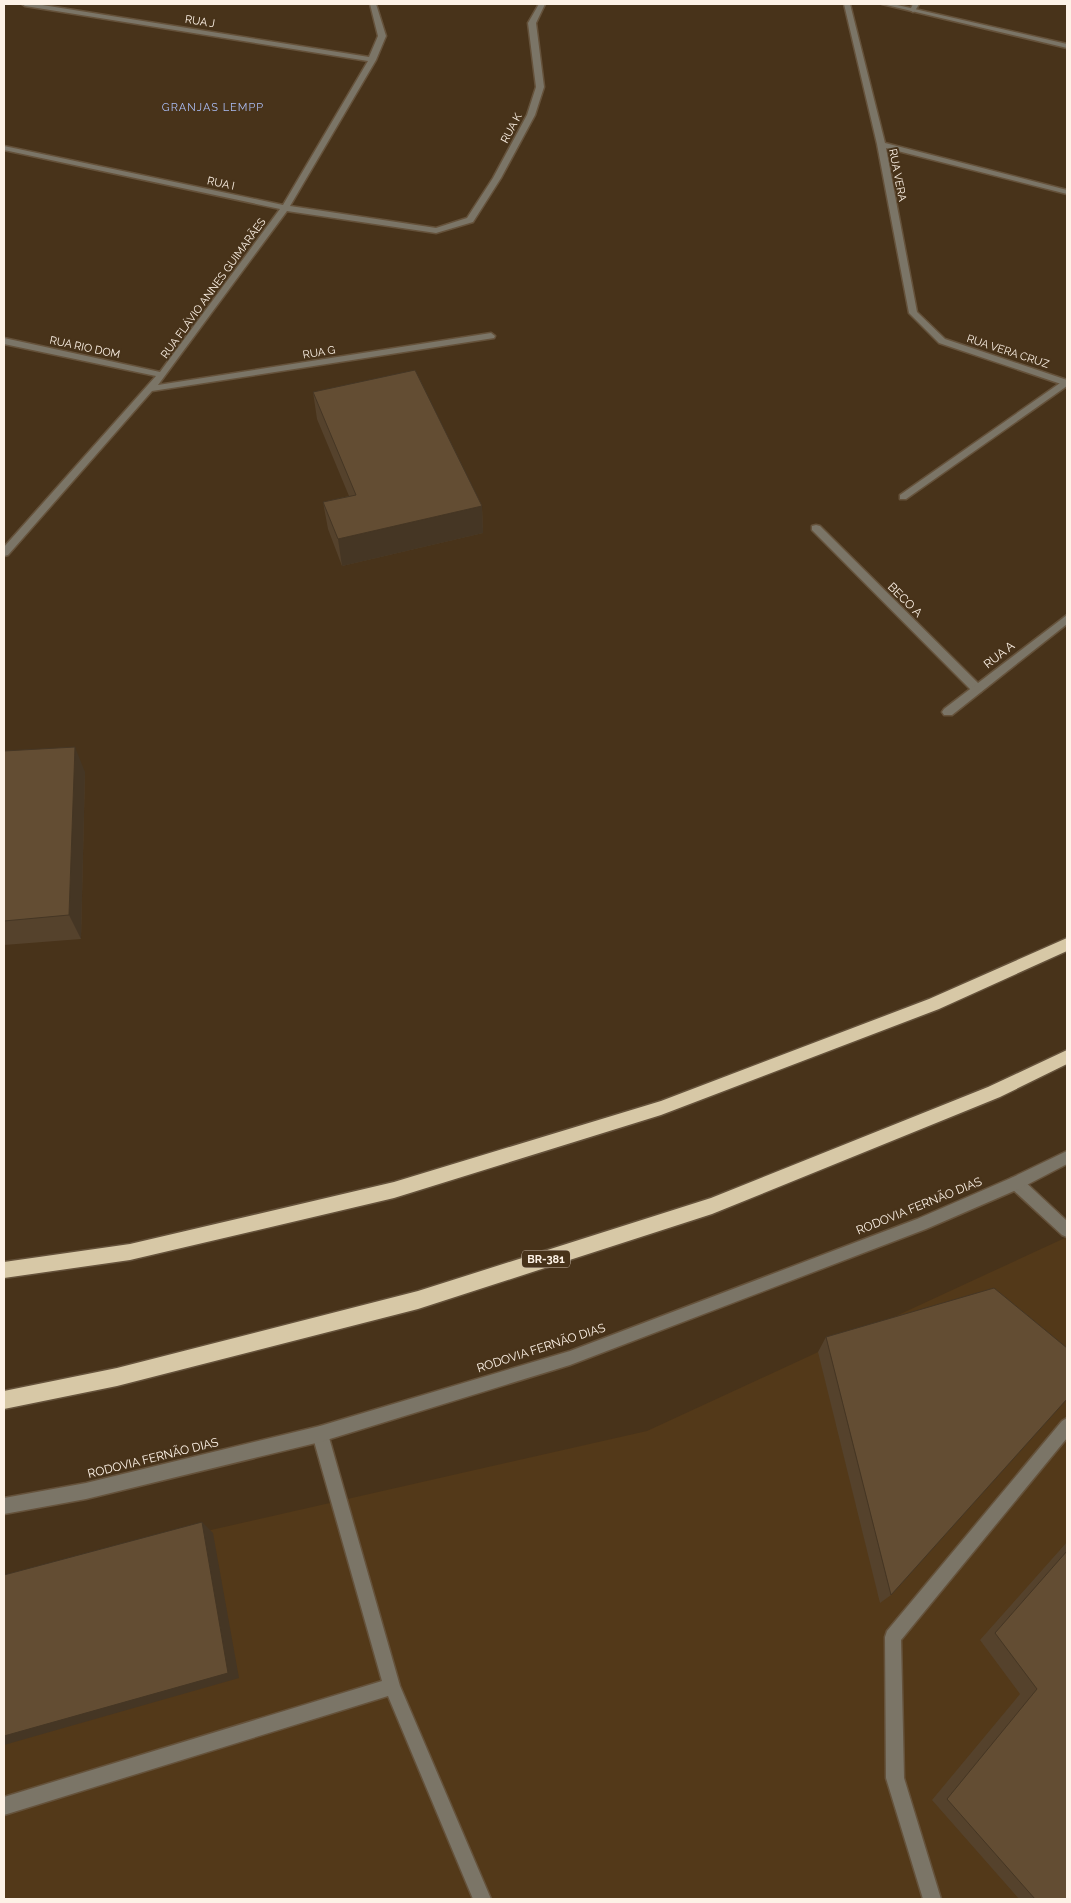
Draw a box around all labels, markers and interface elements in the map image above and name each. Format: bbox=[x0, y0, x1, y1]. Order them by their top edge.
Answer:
street label: RUA J bbox=[184, 13, 216, 30]
district label: GRANJAS LEMPP bbox=[162, 101, 264, 114]
street label: RUA K bbox=[498, 110, 525, 145]
street label: RUA VERA bbox=[886, 148, 909, 203]
street label: RUA I bbox=[206, 174, 236, 193]
street label: RUA FLÁVIO ANNES GUIMARÃES bbox=[157, 215, 269, 361]
street label: RUA VERA CRUZ bbox=[965, 332, 1051, 371]
street label: RUA RIO DOM bbox=[48, 334, 121, 361]
street label: RUA G bbox=[302, 343, 336, 361]
street label: BECO A bbox=[885, 580, 925, 620]
street label: RUA A bbox=[981, 639, 1017, 671]
street label: RODOVIA FERNÃO DIAS bbox=[854, 1174, 984, 1238]
road number: BR-381 bbox=[522, 1250, 570, 1268]
street label: RODOVIA FERNÃO DIAS bbox=[475, 1321, 607, 1375]
street label: RODOVIA FERNÃO DIAS bbox=[86, 1435, 220, 1481]

